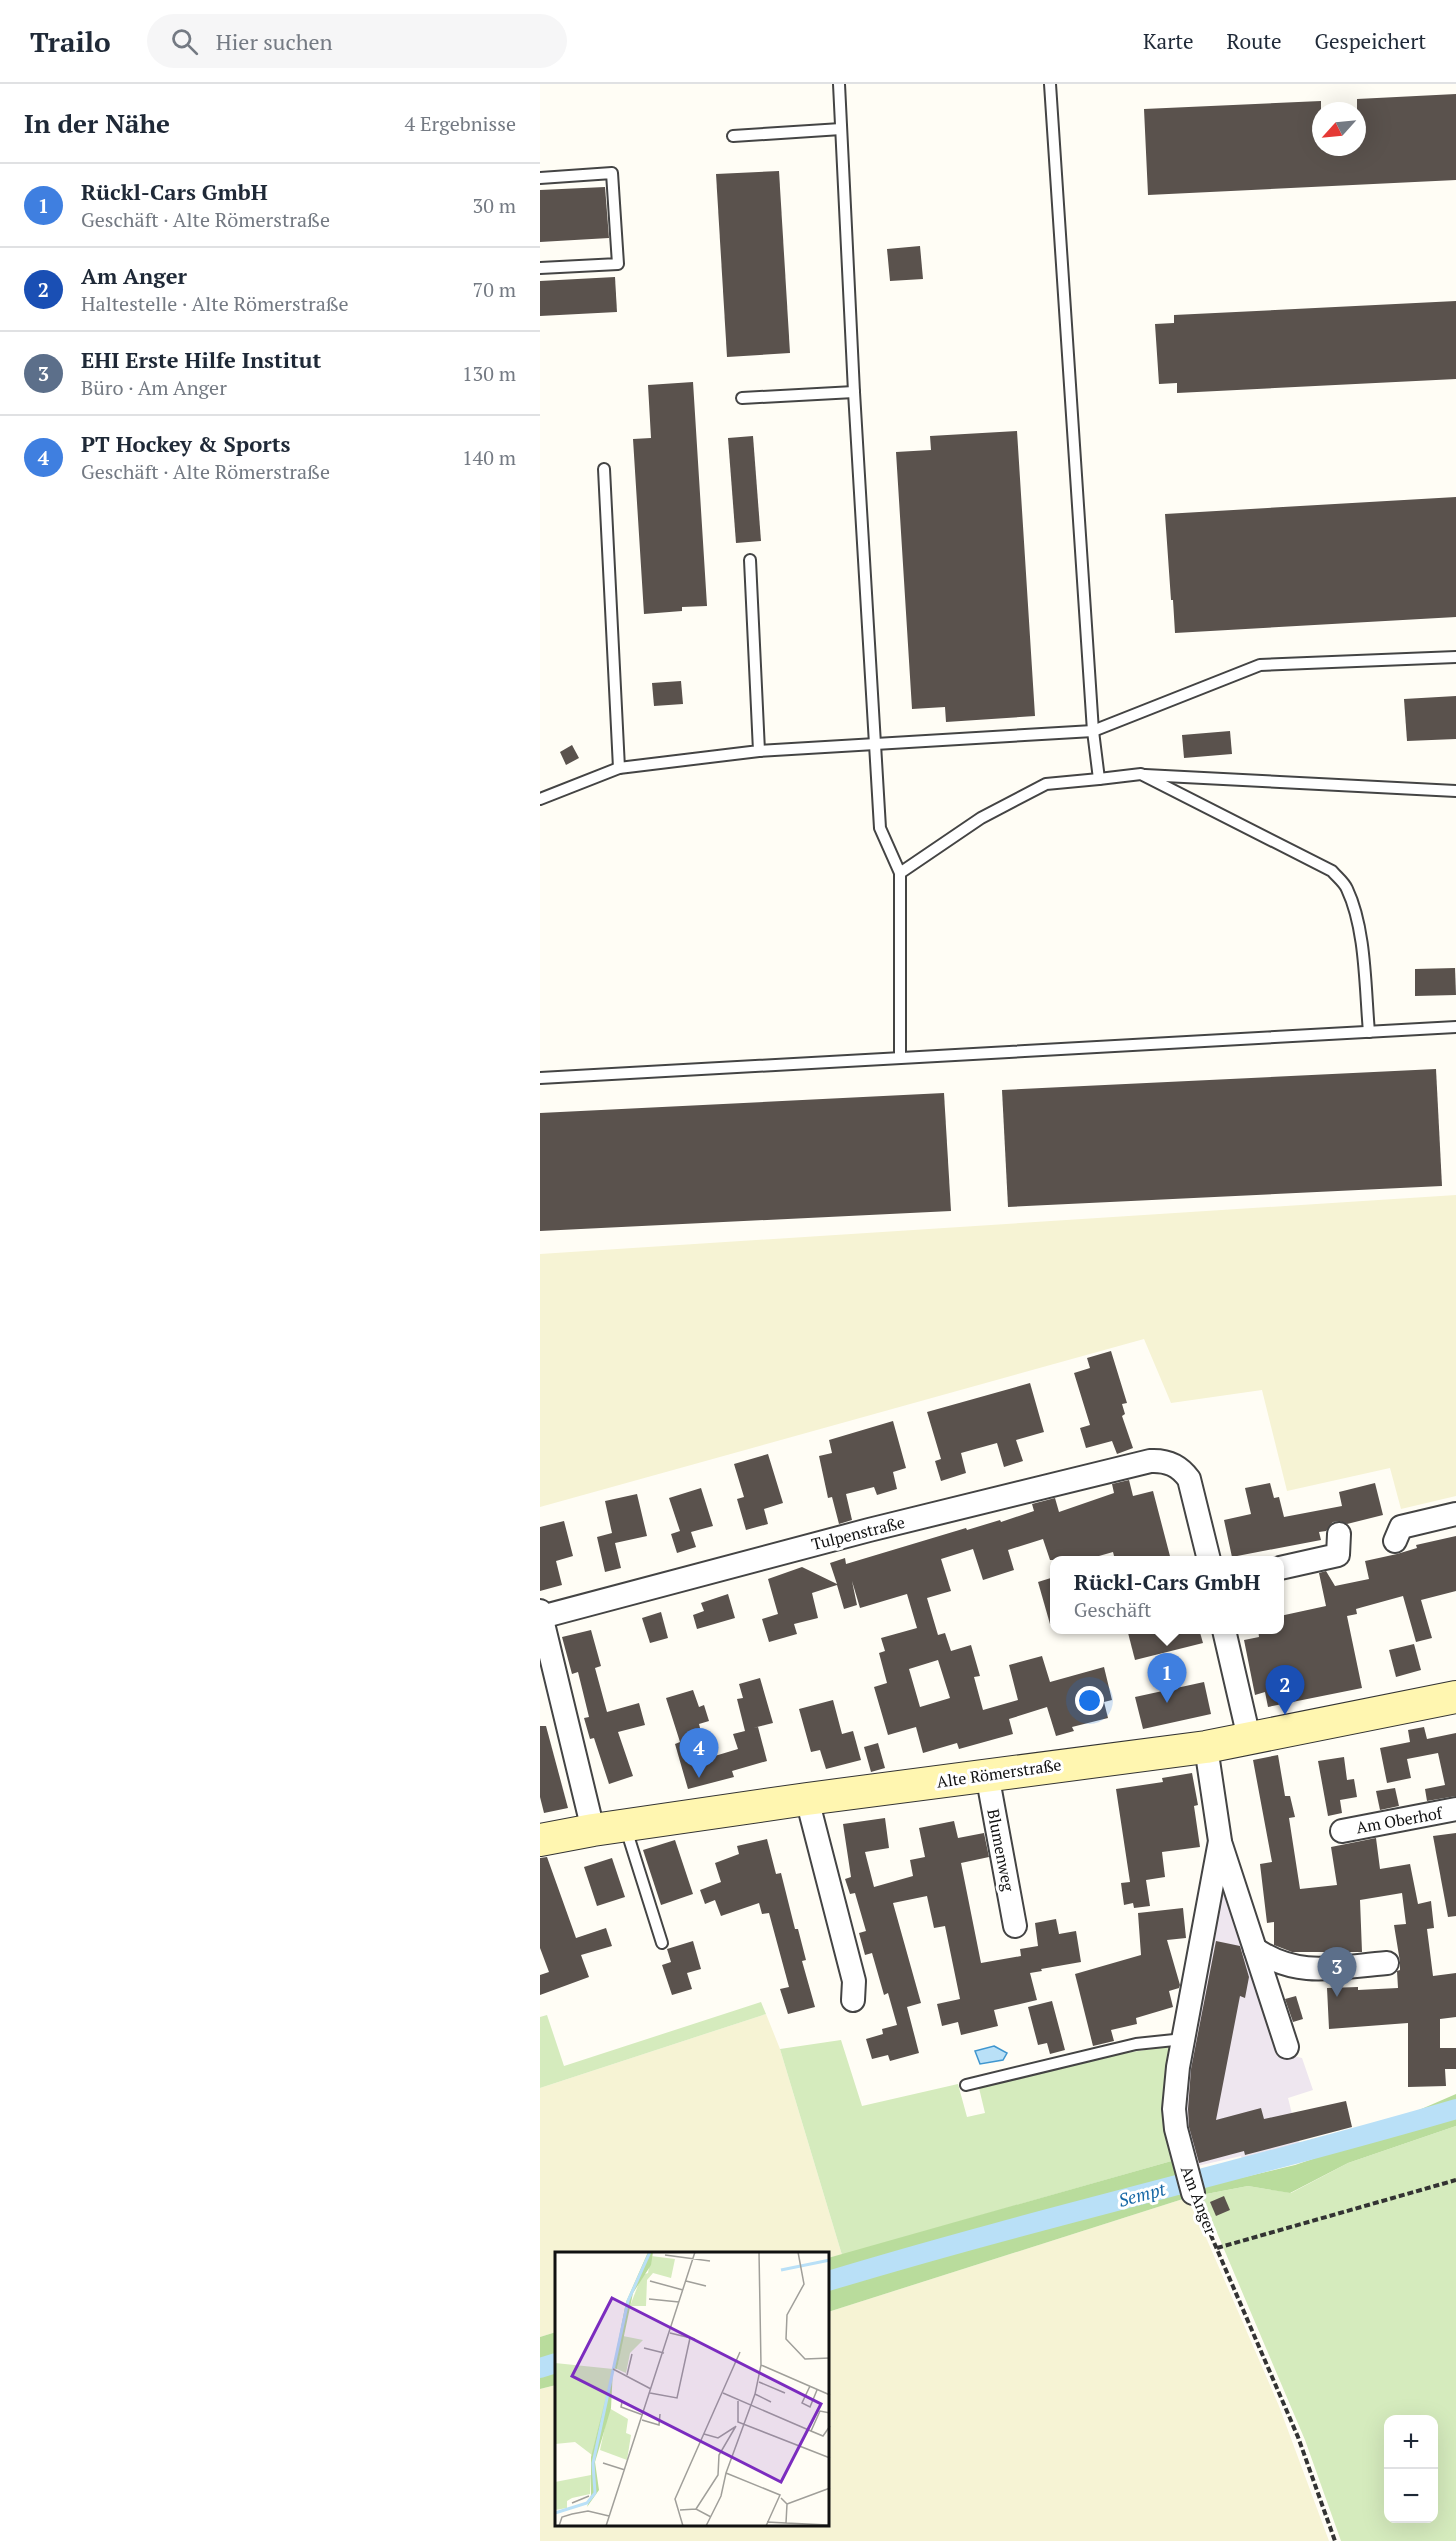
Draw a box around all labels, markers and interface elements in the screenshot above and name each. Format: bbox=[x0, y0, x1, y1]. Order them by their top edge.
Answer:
search box bbox=[147, 14, 567, 68]
text: Trailo bbox=[30, 23, 111, 60]
icon: search bbox=[168, 25, 201, 58]
text: Hier suchen bbox=[216, 27, 333, 56]
text: Karte bbox=[1143, 27, 1194, 55]
text: Route bbox=[1227, 27, 1282, 55]
text: Gespeichert bbox=[1315, 27, 1426, 55]
north arrow bbox=[1312, 102, 1366, 156]
text: In der Nähe bbox=[24, 106, 170, 140]
text: 4 Ergebnisse bbox=[404, 110, 516, 137]
text: Rückl-Cars GmbH bbox=[81, 177, 268, 206]
text: 1 bbox=[38, 192, 49, 219]
text: 30 m bbox=[473, 192, 516, 219]
text: Geschäft · Alte Römerstraße bbox=[81, 206, 330, 233]
text: Am Anger bbox=[81, 261, 187, 290]
text: 2 bbox=[38, 276, 49, 303]
text: 70 m bbox=[473, 276, 516, 303]
text: Haltestelle · Alte Römerstraße bbox=[81, 290, 349, 317]
text: EHI Erste Hilfe Institut bbox=[81, 345, 321, 374]
text: 3 bbox=[38, 360, 49, 387]
text: 130 m bbox=[462, 360, 516, 387]
text: Büro · Am Anger bbox=[81, 374, 227, 401]
text: PT Hockey & Sports bbox=[81, 429, 290, 458]
text: 4 bbox=[38, 444, 49, 471]
text: 140 m bbox=[462, 444, 516, 471]
text: Geschäft · Alte Römerstraße bbox=[81, 458, 330, 485]
street label: Tulpenstraße bbox=[809, 1511, 907, 1555]
popup bbox=[1050, 1556, 1284, 1634]
text: Rückl-Cars GmbH bbox=[1074, 1567, 1260, 1596]
text: Geschäft bbox=[1074, 1596, 1151, 1623]
pin: 1 bbox=[1148, 1654, 1186, 1703]
pin: 2 bbox=[1266, 1666, 1304, 1715]
your location bbox=[1075, 1686, 1104, 1715]
pin: 4 bbox=[680, 1728, 718, 1778]
street label: Alte Römerstraße bbox=[935, 1753, 1063, 1793]
street label: Am Oberhof bbox=[1354, 1801, 1445, 1838]
street label: Blumenweg bbox=[982, 1807, 1020, 1893]
pin: 3 bbox=[1318, 1948, 1356, 1997]
street label: Am Anger bbox=[1176, 2163, 1222, 2238]
water label: Sempt bbox=[1116, 2176, 1169, 2212]
inset map bbox=[555, 2252, 830, 2526]
map controls bbox=[1384, 2415, 1438, 2523]
button: + bbox=[1384, 2415, 1438, 2469]
button: − bbox=[1384, 2469, 1438, 2523]

